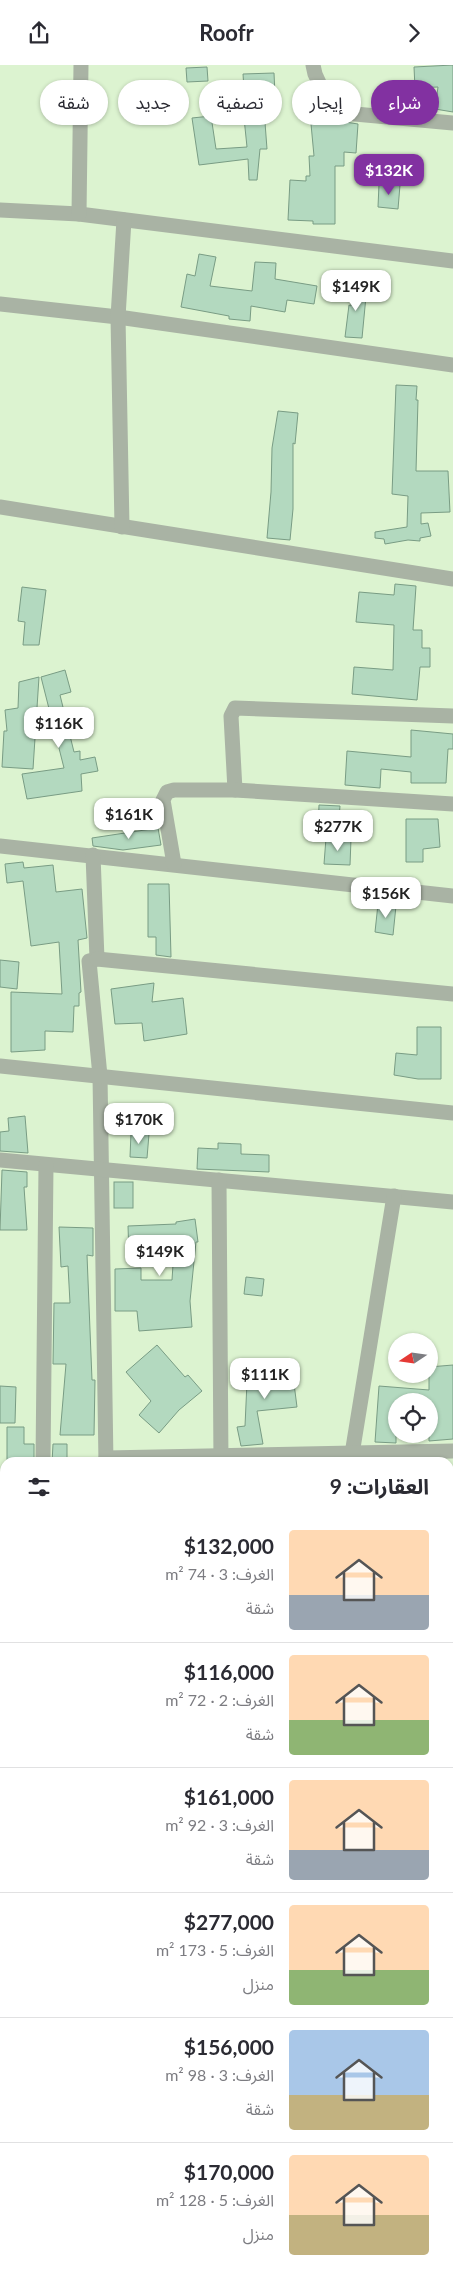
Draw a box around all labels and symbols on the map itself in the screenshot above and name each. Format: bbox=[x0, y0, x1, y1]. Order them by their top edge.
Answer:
pin: $132K bbox=[354, 153, 424, 196]
pin: $149K bbox=[321, 269, 391, 312]
pin: $116K bbox=[24, 707, 94, 749]
pin: $161K bbox=[94, 797, 164, 840]
pin: $277K bbox=[303, 809, 373, 852]
pin: $156K bbox=[351, 877, 421, 919]
pin: $170K bbox=[104, 1103, 174, 1145]
pin: $149K bbox=[125, 1235, 195, 1277]
north arrow bbox=[388, 1333, 438, 1383]
pin: $111K bbox=[230, 1357, 300, 1400]

